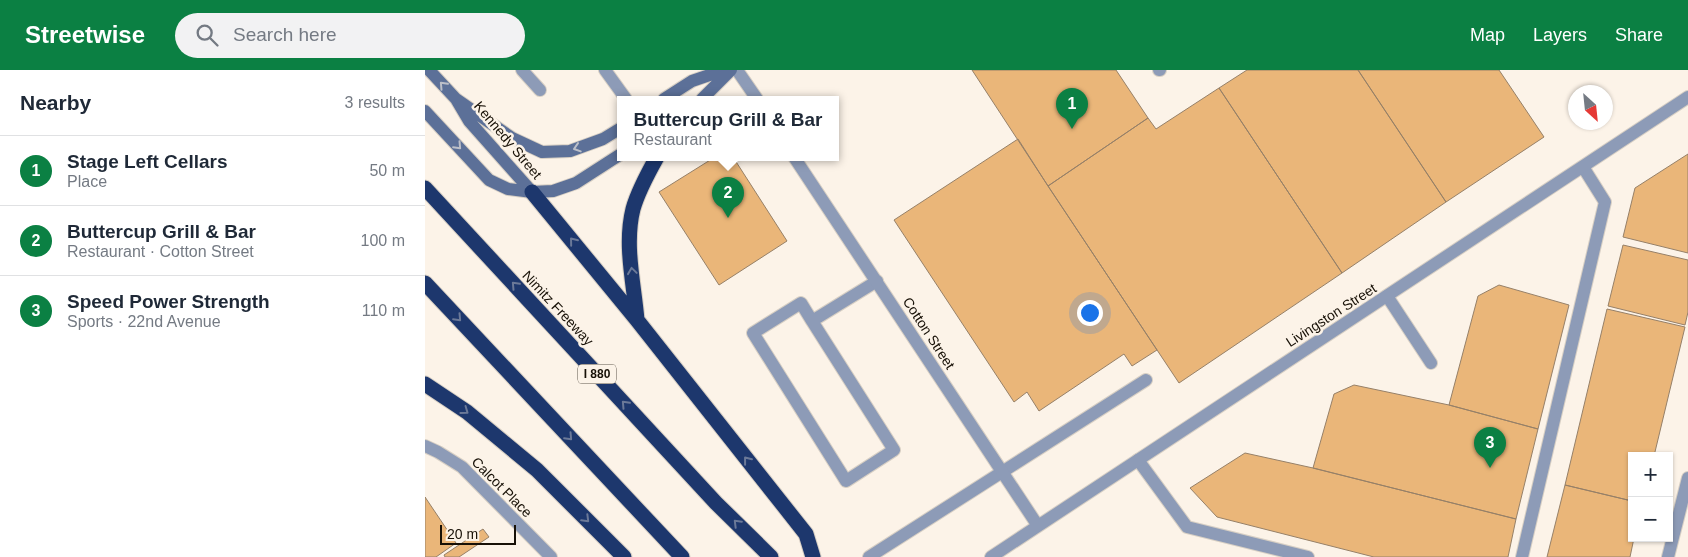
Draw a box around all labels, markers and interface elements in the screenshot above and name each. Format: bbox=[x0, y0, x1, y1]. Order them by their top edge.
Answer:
search box bbox=[175, 13, 525, 58]
text: Streetwise bbox=[25, 21, 145, 48]
icon: search bbox=[193, 21, 221, 49]
text: Search here bbox=[233, 24, 337, 45]
text: Map bbox=[1470, 25, 1505, 45]
text: Layers bbox=[1533, 25, 1587, 45]
text: Share bbox=[1615, 25, 1663, 45]
one-way arrow bbox=[440, 81, 449, 90]
north arrow bbox=[1568, 85, 1613, 130]
pin: 1 bbox=[1056, 88, 1088, 129]
text: Nearby bbox=[20, 91, 91, 114]
text: 3 results bbox=[345, 94, 405, 111]
popup bbox=[617, 96, 839, 161]
street label: Kennedy Street bbox=[471, 98, 545, 182]
text: Buttercup Grill & Bar bbox=[634, 109, 822, 130]
text: Restaurant bbox=[634, 131, 712, 148]
one-way arrow bbox=[452, 141, 461, 150]
one-way arrow bbox=[573, 143, 582, 153]
text: Stage Left Cellars bbox=[67, 151, 228, 172]
text: 1 bbox=[32, 162, 40, 179]
text: 50 m bbox=[369, 162, 405, 179]
text: Place bbox=[67, 173, 107, 190]
pin: 2 bbox=[712, 177, 744, 218]
text: Buttercup Grill & Bar bbox=[67, 221, 256, 242]
text: 2 bbox=[32, 232, 40, 249]
text: 100 m bbox=[361, 232, 405, 249]
one-way arrow bbox=[569, 238, 578, 247]
text: Restaurant · Cotton Street bbox=[67, 243, 254, 260]
street label: Nimitz Freeway bbox=[519, 267, 597, 349]
one-way arrow bbox=[627, 267, 638, 275]
street label: Livingston Street bbox=[1283, 280, 1379, 350]
one-way arrow bbox=[512, 282, 521, 291]
text: Speed Power Strength bbox=[67, 291, 270, 312]
street label: Cotton Street bbox=[900, 294, 958, 372]
your location bbox=[1077, 300, 1103, 326]
text: 3 bbox=[32, 302, 40, 319]
text: 110 m bbox=[362, 302, 405, 319]
one-way arrow bbox=[452, 312, 461, 321]
text: Sports · 22nd Avenue bbox=[67, 313, 221, 330]
road number: I 880 bbox=[578, 364, 616, 384]
one-way arrow bbox=[622, 401, 631, 410]
one-way arrow bbox=[459, 405, 469, 414]
pin: 3 bbox=[1474, 427, 1506, 468]
one-way arrow bbox=[563, 431, 572, 440]
map controls bbox=[1628, 452, 1673, 542]
button: + bbox=[1628, 452, 1673, 497]
street label: Calcot Place bbox=[469, 454, 536, 521]
one-way arrow bbox=[745, 457, 753, 466]
button: − bbox=[1628, 497, 1673, 542]
one-way arrow bbox=[580, 513, 589, 522]
one-way arrow bbox=[733, 520, 742, 529]
scale bar bbox=[440, 522, 516, 545]
text: 20 m bbox=[447, 526, 478, 542]

